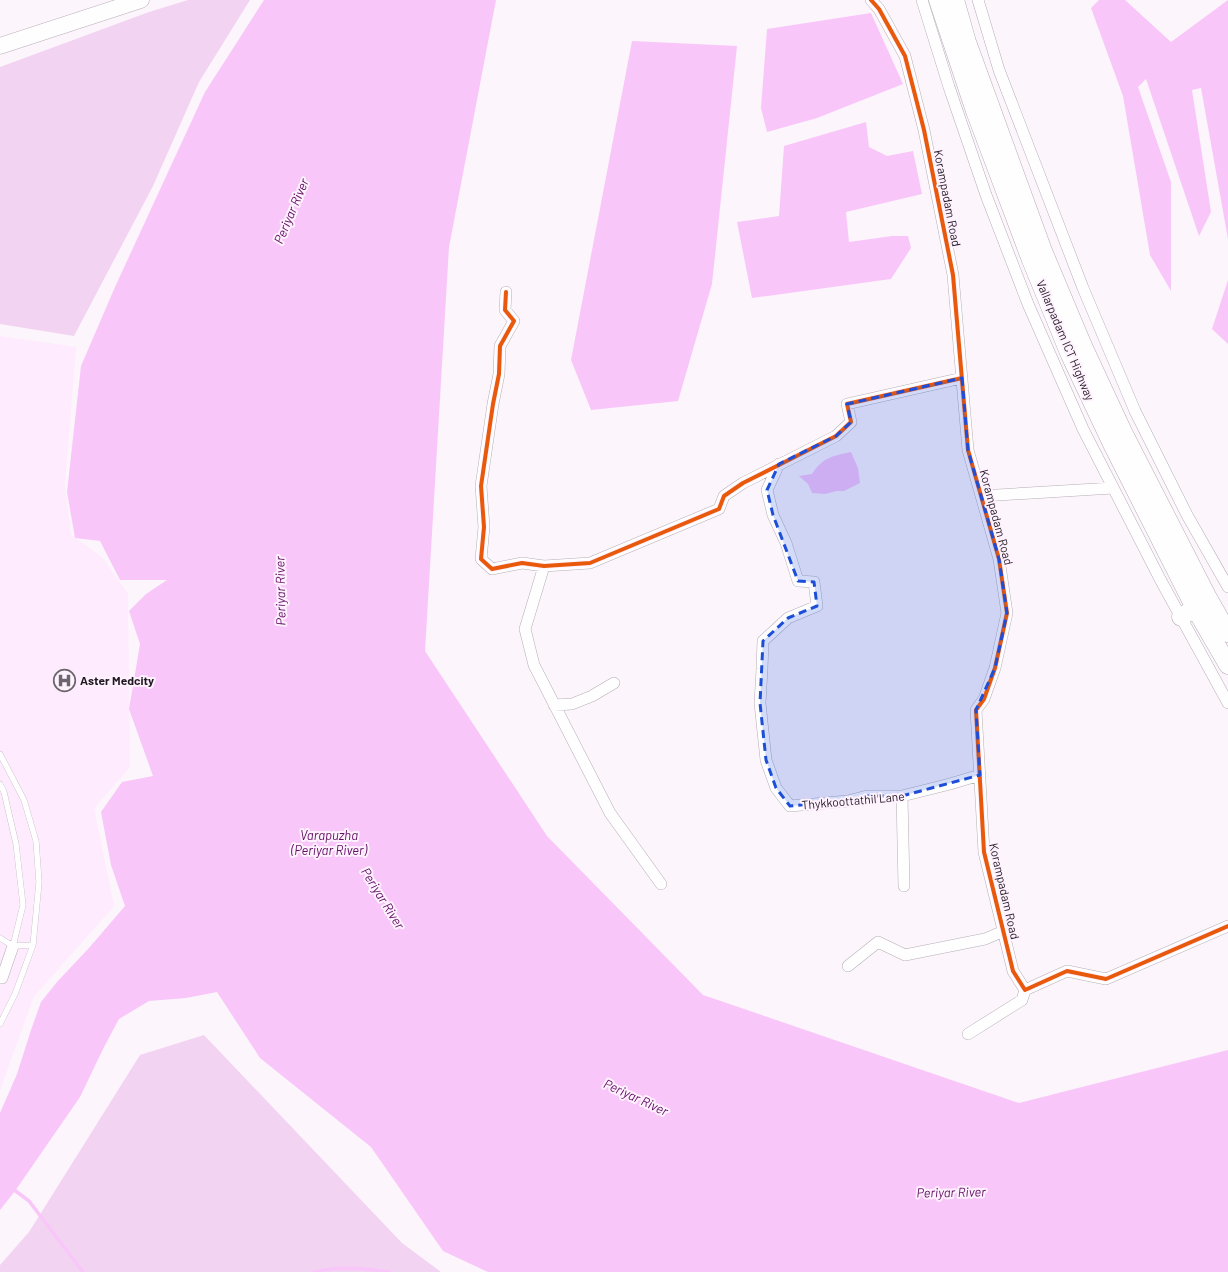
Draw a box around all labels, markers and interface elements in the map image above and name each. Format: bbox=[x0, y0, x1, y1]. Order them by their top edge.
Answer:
street label: Korampadam Road bbox=[932, 148, 964, 248]
water label: Periyar River bbox=[270, 176, 312, 246]
street label: Vallarpadam ICT Highway bbox=[1034, 278, 1098, 403]
street label: Korampadam Road bbox=[978, 468, 1016, 566]
water label: Periyar River bbox=[271, 556, 289, 626]
hospital icon: Aster Medcity bbox=[51, 667, 77, 693]
place label: Aster Medcity bbox=[80, 673, 154, 687]
street label: Thykkoottathil Lane bbox=[801, 789, 905, 811]
water label: Varapuzha (Periyar River) bbox=[291, 827, 368, 858]
street label: Korampadam Road bbox=[987, 841, 1023, 941]
water label: Periyar River bbox=[358, 864, 408, 932]
water label: Periyar River bbox=[601, 1075, 671, 1119]
water label: Periyar River bbox=[916, 1183, 986, 1201]

